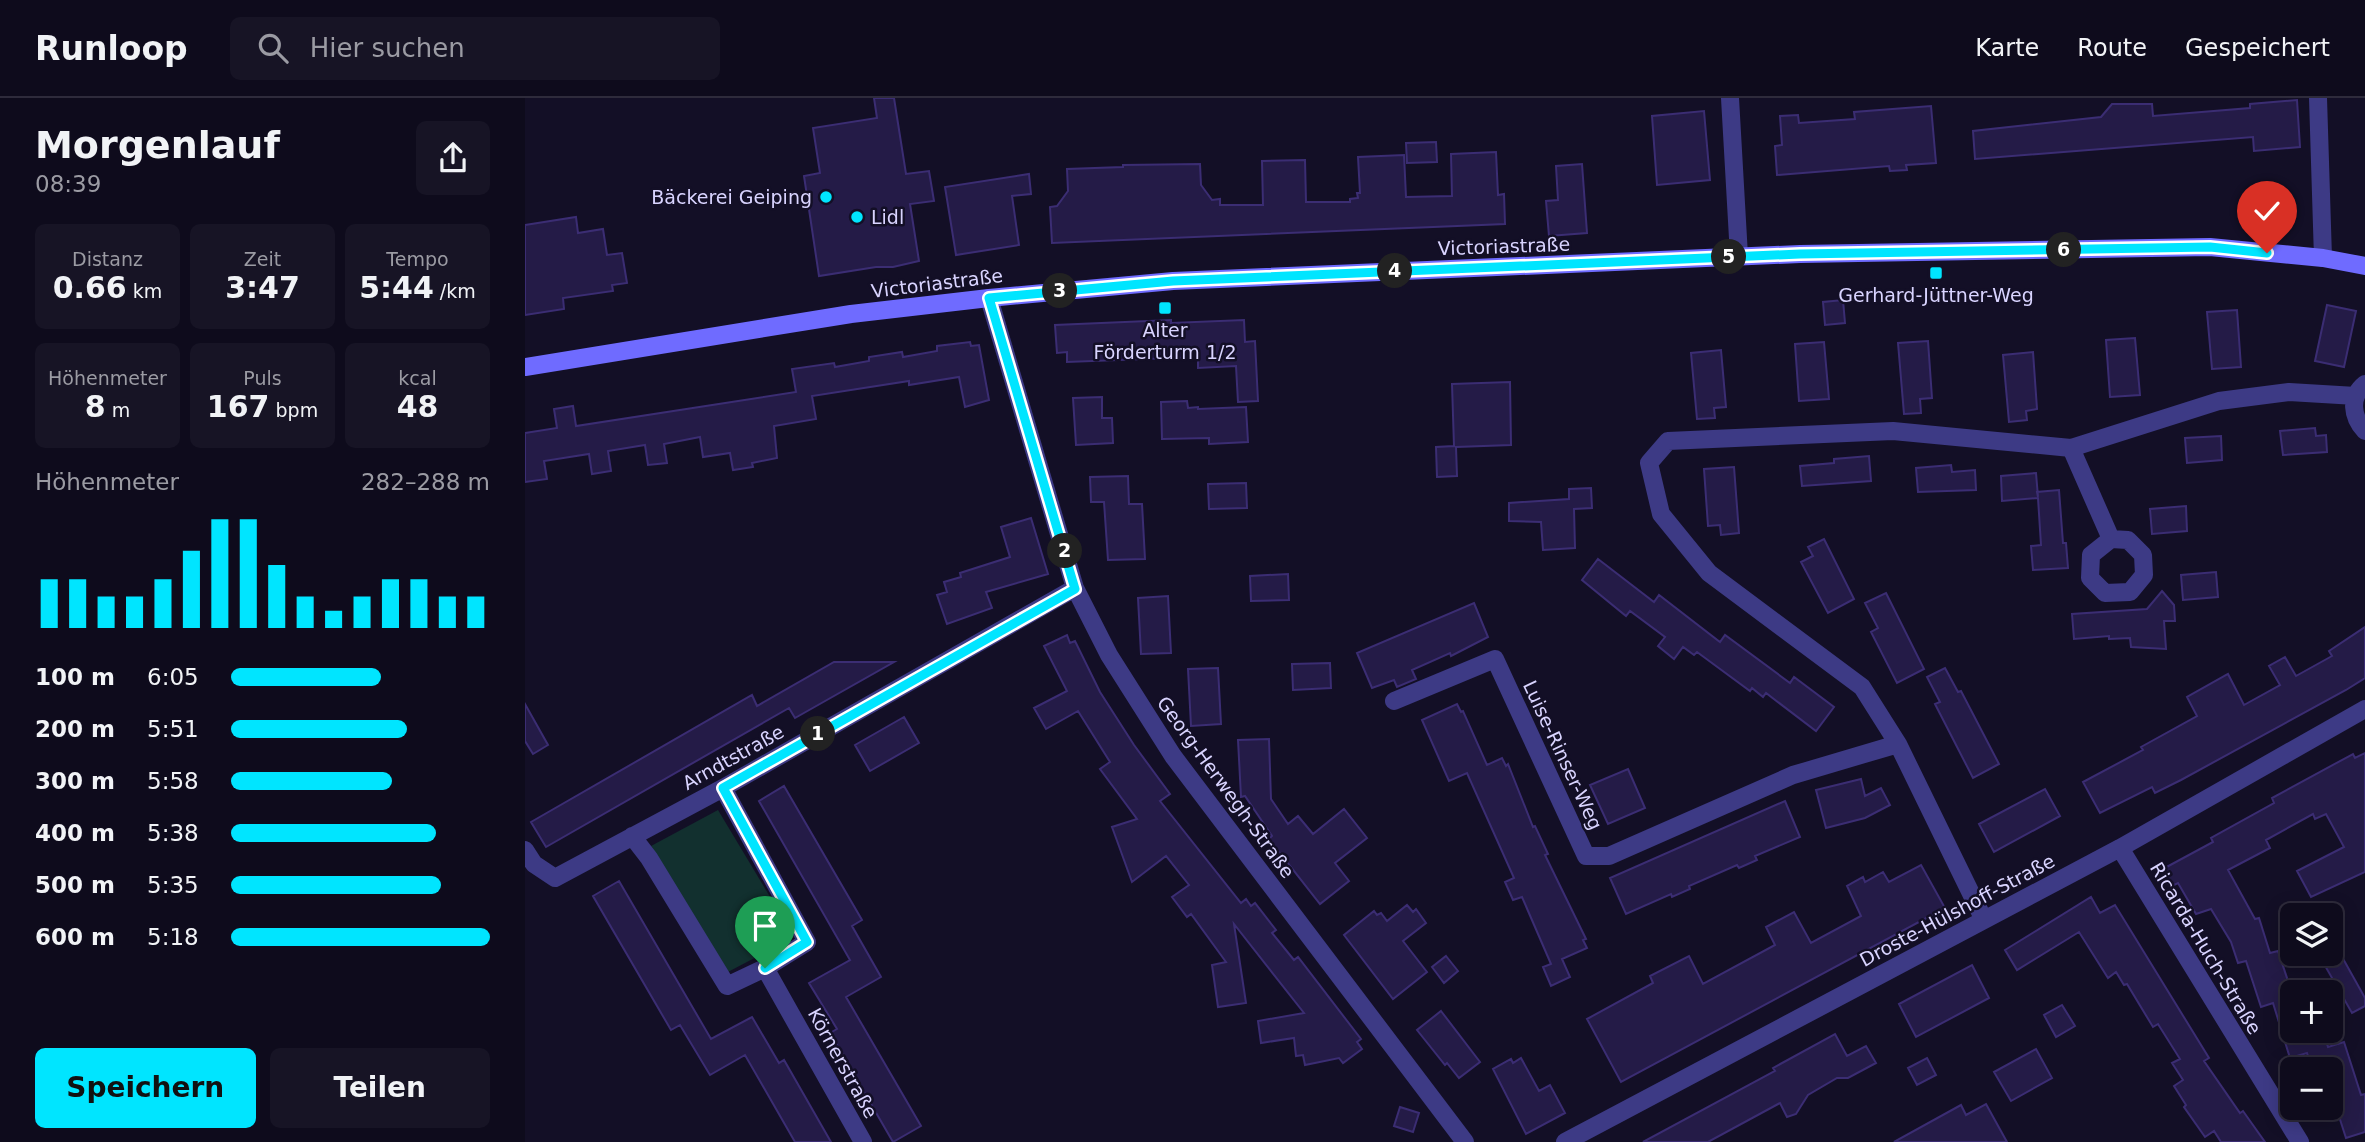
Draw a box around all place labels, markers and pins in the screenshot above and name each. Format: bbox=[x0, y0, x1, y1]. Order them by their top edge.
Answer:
pin bbox=[2237, 181, 2297, 253]
place label: Bäckerei Geiping bbox=[651, 186, 812, 208]
marker: Bäckerei Geiping bbox=[818, 189, 834, 205]
place label: Lidl bbox=[871, 206, 904, 228]
marker: Lidl bbox=[849, 209, 865, 225]
pin: 6 bbox=[2047, 232, 2081, 268]
pin: 5 bbox=[1711, 240, 1747, 274]
pin: 4 bbox=[1377, 254, 1413, 288]
marker: Gerhard-Jüttner-Weg bbox=[1928, 265, 1944, 281]
pin: 3 bbox=[1043, 274, 1077, 308]
place label: Gerhard-Jüttner-Weg bbox=[1838, 284, 2034, 306]
marker: Alter Förderturm 1/2 bbox=[1157, 300, 1173, 316]
place label: Alter Förderturm 1/2 bbox=[1093, 319, 1237, 363]
pin: 2 bbox=[1047, 533, 1083, 568]
pin: 1 bbox=[801, 716, 835, 752]
pin bbox=[735, 896, 795, 968]

